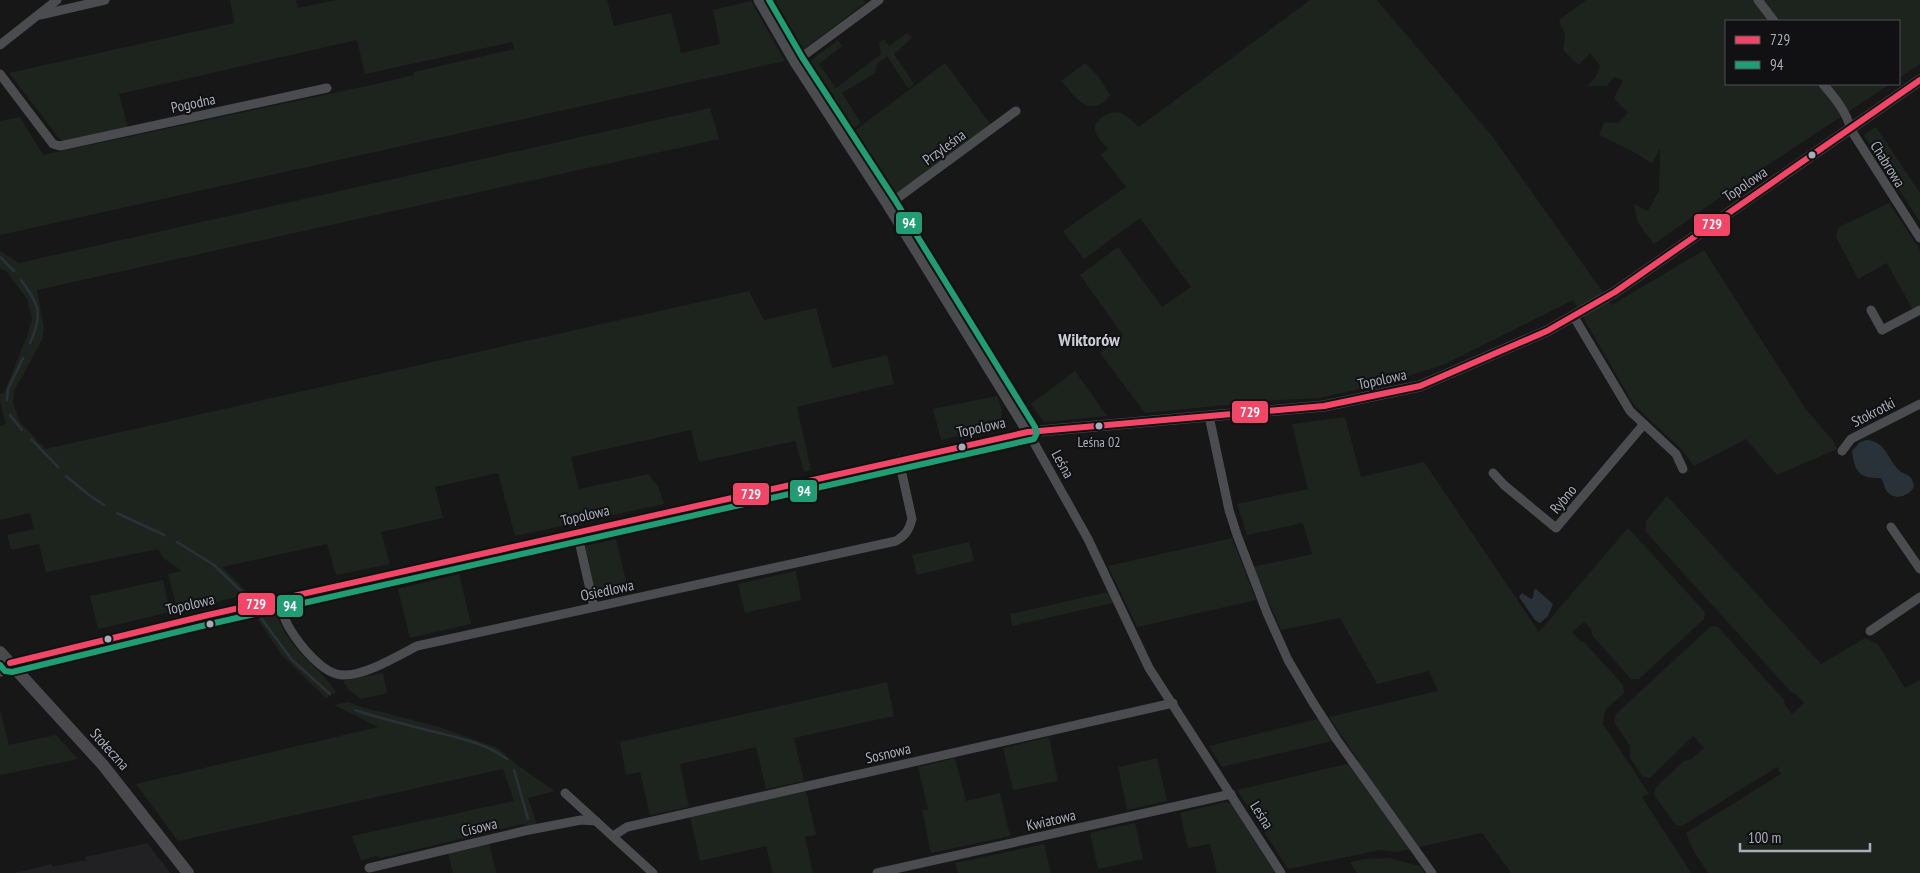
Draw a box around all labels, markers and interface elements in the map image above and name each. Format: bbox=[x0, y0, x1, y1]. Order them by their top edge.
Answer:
legend bbox=[1725, 20, 1900, 85]
text: 729 bbox=[1770, 30, 1790, 49]
text: 94 bbox=[1770, 55, 1784, 74]
street label: Pogodna bbox=[169, 89, 217, 117]
street label: Przyleśna bbox=[919, 125, 969, 169]
street label: Chabrowa bbox=[1866, 137, 1910, 191]
unlabelled marker bbox=[1807, 150, 1817, 160]
street label: Topolowa bbox=[1719, 162, 1771, 206]
line badge: 94 bbox=[895, 211, 923, 235]
line badge: 729 bbox=[1693, 213, 1731, 237]
text: 94 bbox=[902, 214, 916, 232]
text: 729 bbox=[1702, 215, 1722, 233]
district label: Wiktorów bbox=[1057, 328, 1120, 351]
street label: Topolowa bbox=[1356, 365, 1408, 393]
street label: Stokrotki bbox=[1848, 393, 1898, 431]
line badge: 729 bbox=[1231, 400, 1269, 424]
text: 729 bbox=[1240, 403, 1260, 421]
street label: Topolowa bbox=[955, 413, 1007, 441]
marker: Leśna 02 bbox=[1094, 421, 1104, 431]
place label: Leśna 02 bbox=[1077, 433, 1121, 451]
unlabelled marker bbox=[957, 442, 967, 452]
street label: Leśna bbox=[1048, 447, 1078, 481]
line badge: 94 bbox=[789, 479, 818, 503]
street label: Rybno bbox=[1545, 481, 1581, 517]
line badge: 729 bbox=[732, 482, 770, 506]
text: 94 bbox=[797, 482, 811, 500]
text: 729 bbox=[741, 485, 761, 503]
street label: Topolowa bbox=[559, 500, 611, 530]
street label: Osiedlowa bbox=[579, 575, 635, 605]
street label: Topolowa bbox=[164, 589, 216, 619]
line badge: 729 bbox=[237, 592, 276, 616]
line badge: 94 bbox=[276, 594, 304, 618]
text: 729 bbox=[246, 595, 266, 613]
text: 94 bbox=[283, 597, 297, 615]
unlabelled marker bbox=[205, 619, 215, 629]
unlabelled marker bbox=[103, 634, 113, 644]
street label: Stołeczna bbox=[86, 724, 134, 774]
street label: Sosnowa bbox=[864, 739, 912, 767]
street label: Leśna bbox=[1246, 797, 1278, 833]
street label: Kwiatowa bbox=[1024, 805, 1078, 835]
street label: Cisowa bbox=[459, 814, 499, 840]
scale bar bbox=[1740, 820, 1870, 852]
text: 100 m bbox=[1748, 828, 1781, 847]

